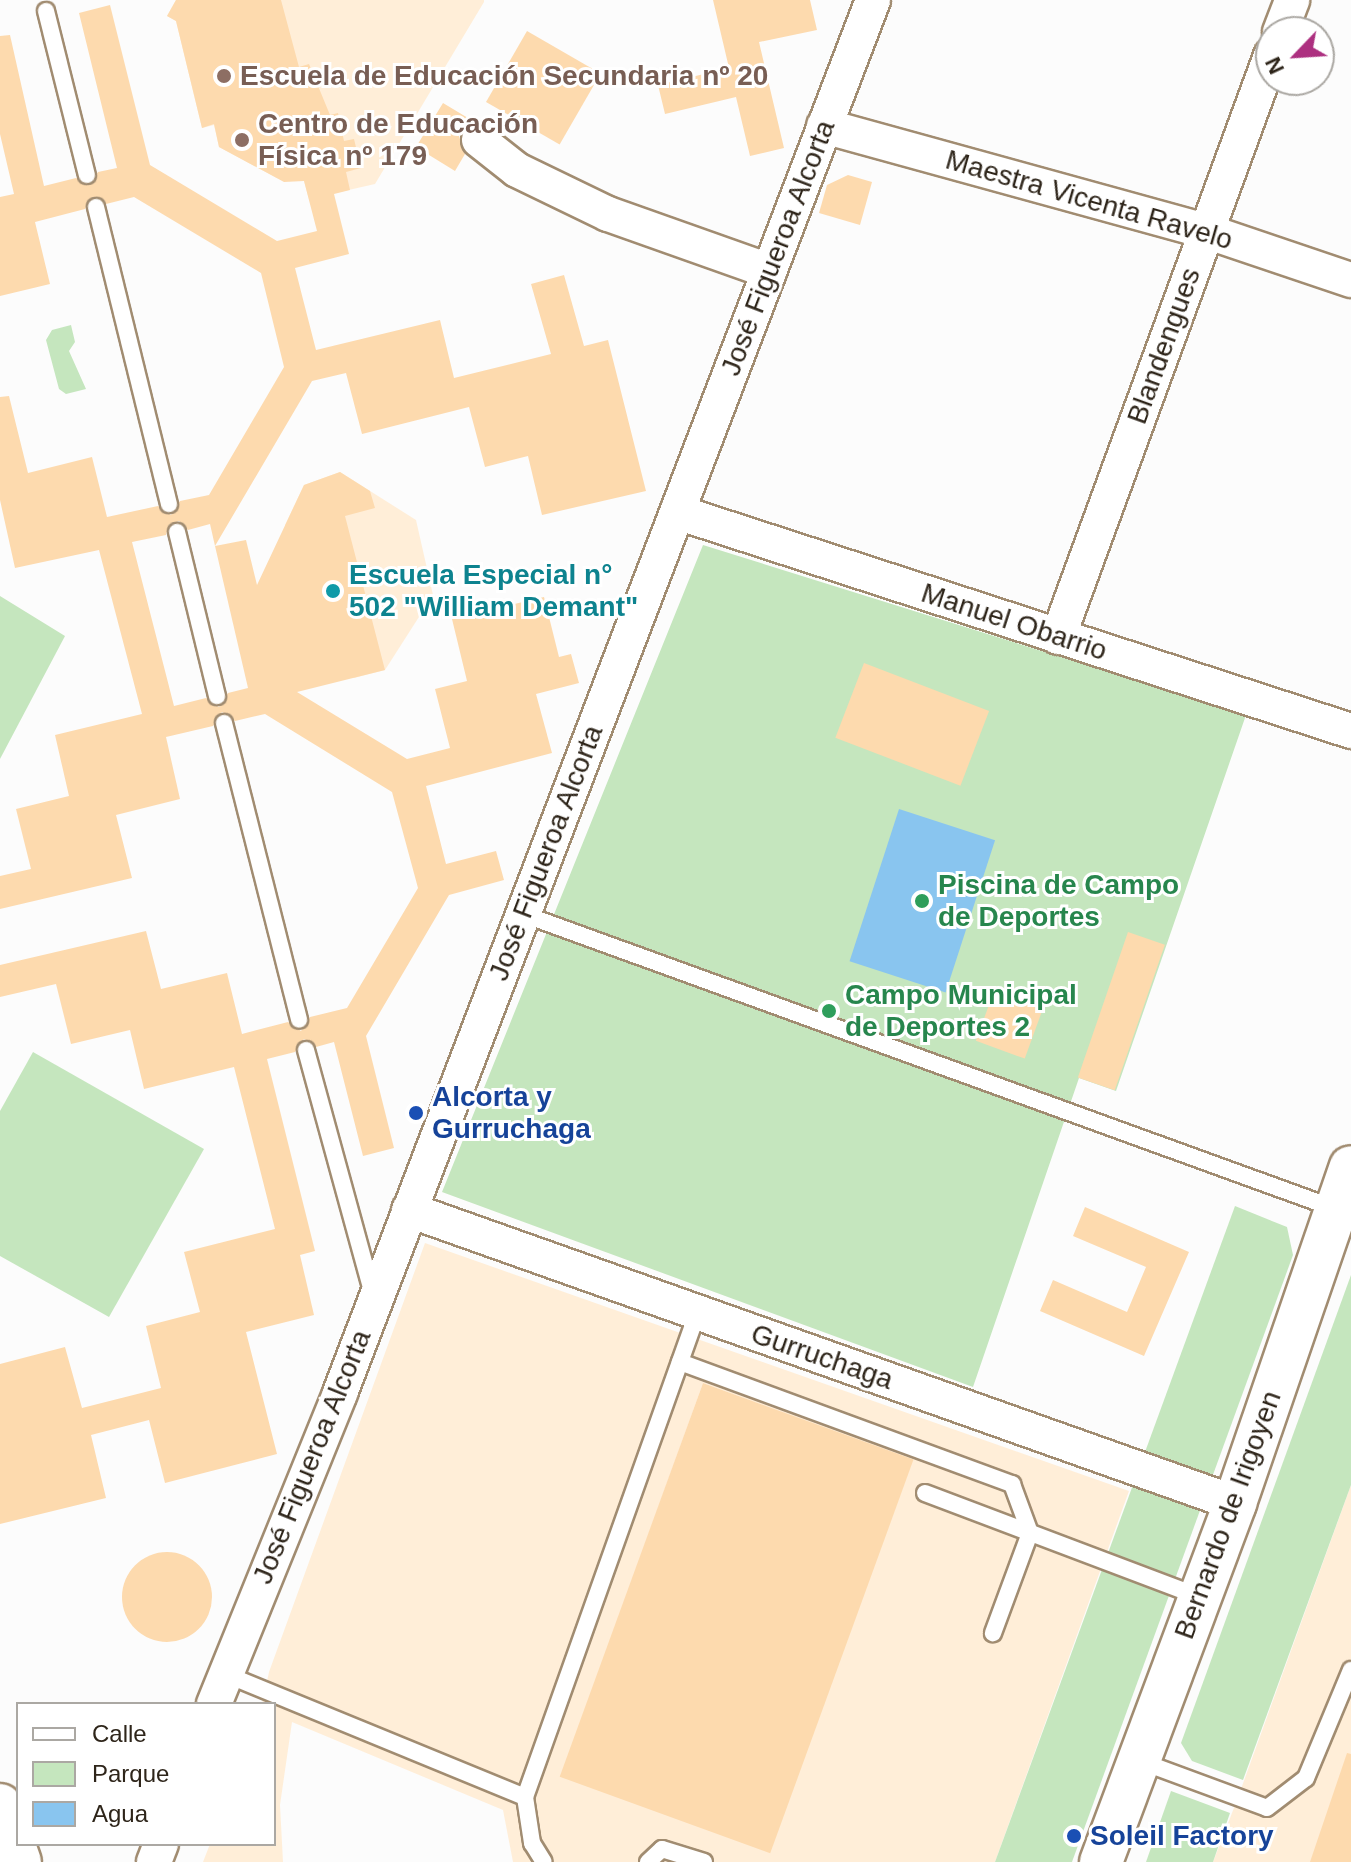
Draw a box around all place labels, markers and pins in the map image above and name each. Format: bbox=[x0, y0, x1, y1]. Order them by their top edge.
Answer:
place label: Escuela de Educación Secundaria nº 20 bbox=[240, 59, 768, 93]
marker: Escuela de Educación Secundaria nº 20 bbox=[215, 67, 233, 85]
place label: Centro de Educación Física nº 179 bbox=[258, 107, 538, 173]
marker: Centro de Educación Física nº 179 bbox=[233, 131, 251, 149]
place label: Escuela Especial n° 502 "William Demant" bbox=[349, 558, 638, 624]
marker: Escuela Especial n° 502 "William Demant" bbox=[324, 582, 342, 600]
place label: Piscina de Campo de Deportes bbox=[938, 868, 1179, 934]
marker: Piscina de Campo de Deportes bbox=[913, 892, 931, 910]
place label: Campo Municipal de Deportes 2 bbox=[845, 978, 1077, 1044]
marker: Campo Municipal de Deportes 2 bbox=[820, 1002, 838, 1020]
place label: Alcorta y Gurruchaga bbox=[432, 1080, 591, 1146]
marker: Alcorta y Gurruchaga bbox=[407, 1104, 425, 1122]
place label: Soleil Factory bbox=[1090, 1819, 1274, 1853]
marker: Soleil Factory bbox=[1065, 1827, 1083, 1845]

